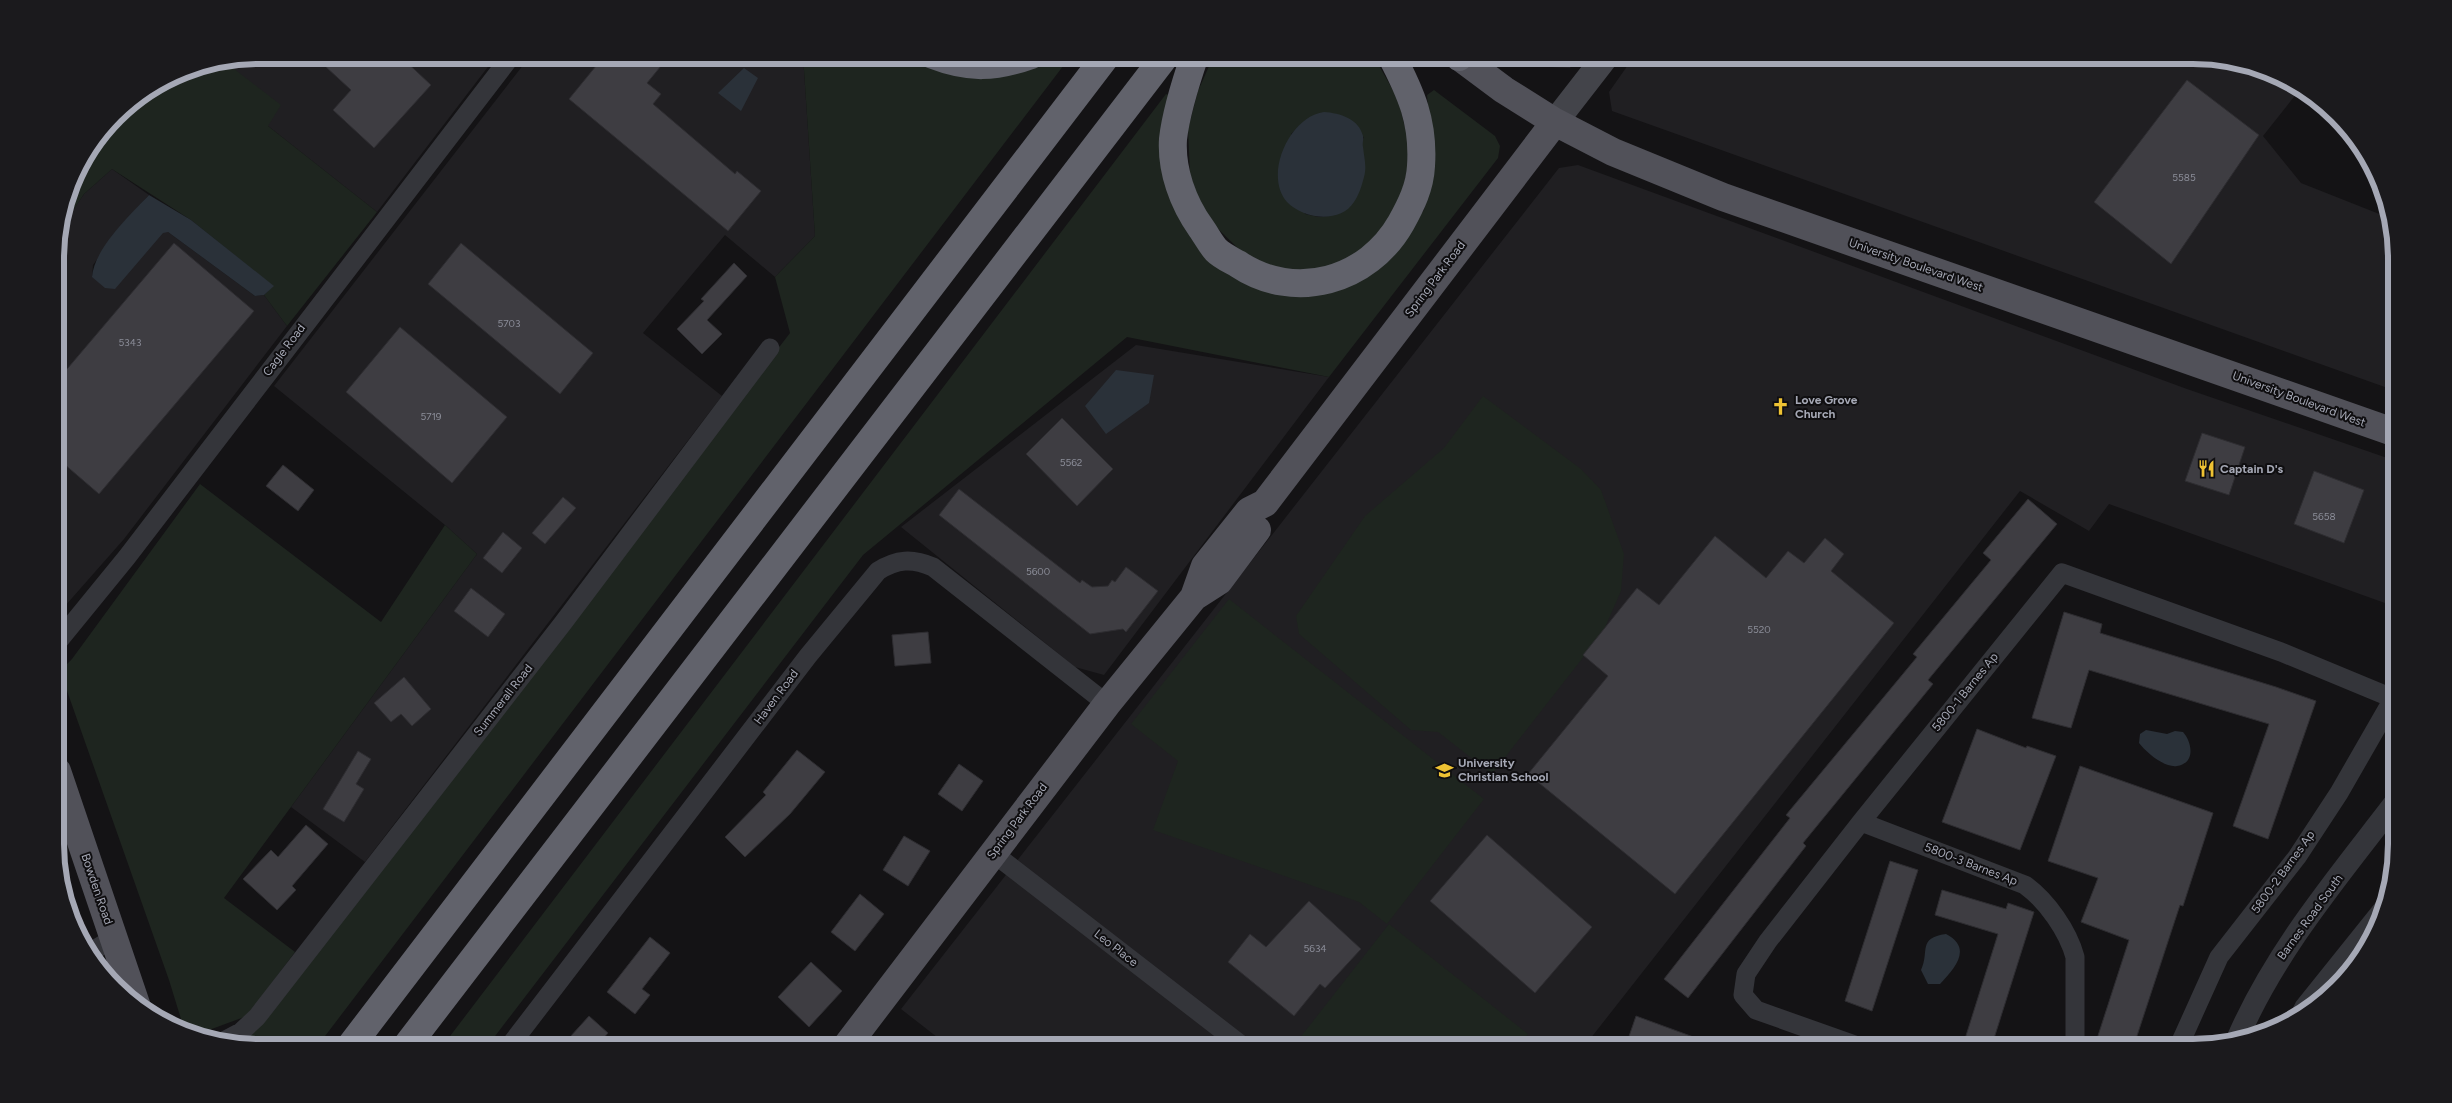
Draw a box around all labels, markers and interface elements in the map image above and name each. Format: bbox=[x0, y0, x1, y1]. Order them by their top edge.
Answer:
house number: 5585 bbox=[2172, 171, 2196, 184]
street label: University Boulevard West bbox=[1847, 235, 1985, 295]
street label: Spring Park Road bbox=[1402, 238, 1468, 320]
house number: 5703 bbox=[498, 317, 520, 330]
street label: Cagle Road bbox=[260, 321, 308, 379]
house number: 5343 bbox=[119, 336, 141, 349]
street label: University Boulevard West bbox=[2230, 368, 2368, 430]
place label: Love Grove Church bbox=[1795, 393, 1858, 421]
church icon: Love Grove Church bbox=[1771, 397, 1791, 417]
house number: 5719 bbox=[421, 410, 442, 423]
house number: 5562 bbox=[1060, 456, 1082, 469]
restaurant icon: Captain D's bbox=[2196, 459, 2216, 479]
place label: Captain D's bbox=[2220, 462, 2284, 476]
house number: 5658 bbox=[2312, 510, 2336, 523]
house number: 5600 bbox=[1026, 565, 1050, 578]
house number: 5520 bbox=[1747, 623, 1771, 636]
street label: 5800-1 Barnes Ap bbox=[1929, 650, 2001, 734]
street label: Summerall Road bbox=[471, 661, 535, 739]
street label: Haven Road bbox=[751, 667, 801, 727]
place label: University Christian School bbox=[1458, 756, 1548, 784]
school or university icon: University Christian School bbox=[1434, 760, 1454, 780]
street label: Spring Park Road bbox=[984, 780, 1050, 862]
street label: 5800-2 Barnes Ap bbox=[2248, 828, 2318, 916]
street label: 5800-3 Barnes Ap bbox=[1922, 840, 2020, 888]
street label: Bowden Road bbox=[78, 852, 116, 926]
street label: Barnes Road South bbox=[2274, 871, 2346, 962]
street label: Leo Place bbox=[1091, 927, 1141, 970]
house number: 5634 bbox=[1303, 942, 1327, 955]

